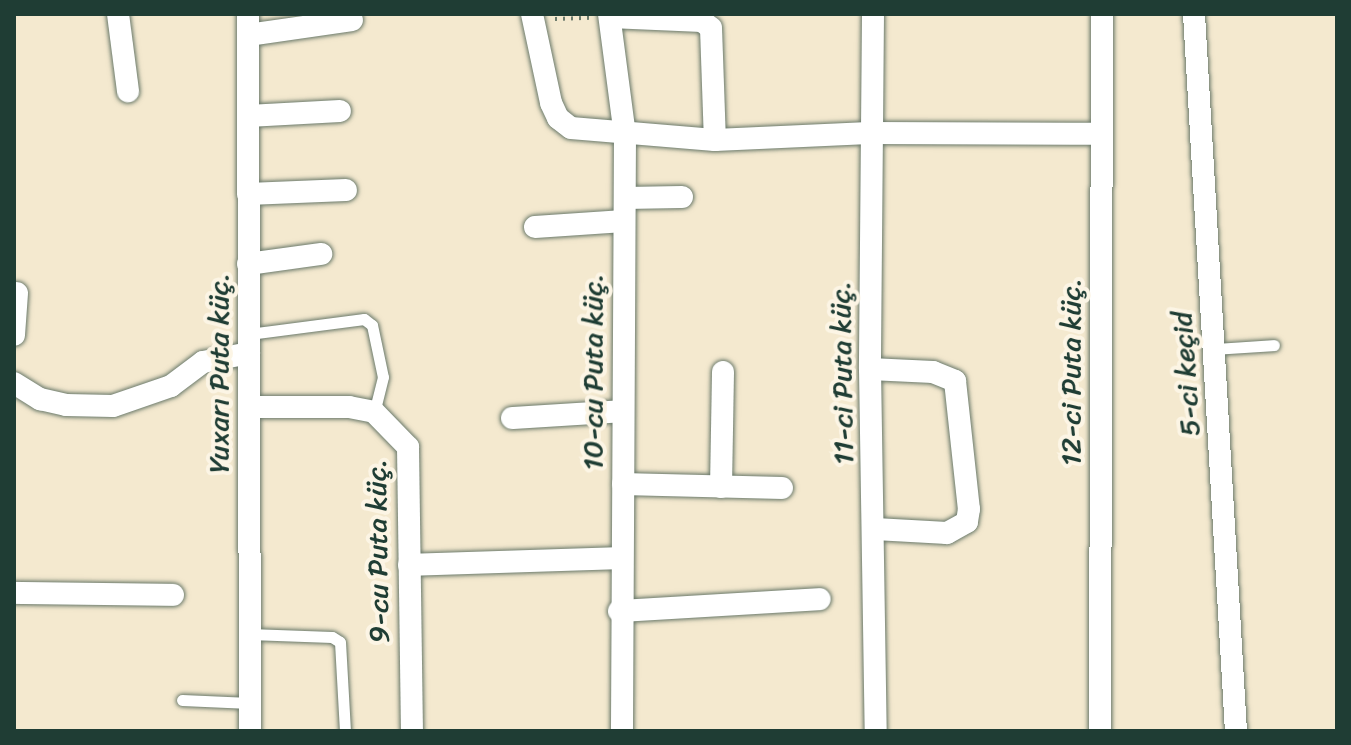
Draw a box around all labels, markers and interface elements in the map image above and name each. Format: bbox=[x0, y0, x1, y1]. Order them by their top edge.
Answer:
street label: Yuxarı Puta küç. bbox=[202, 273, 236, 473]
street label: 10-cu Puta küç. bbox=[576, 274, 610, 470]
street label: 12-ci Puta küç. bbox=[1054, 278, 1088, 466]
street label: 11-ci Puta küç. bbox=[824, 281, 860, 465]
street label: 5-ci keçid bbox=[1165, 311, 1207, 437]
street label: 9-cu Puta küç. bbox=[360, 459, 396, 643]

